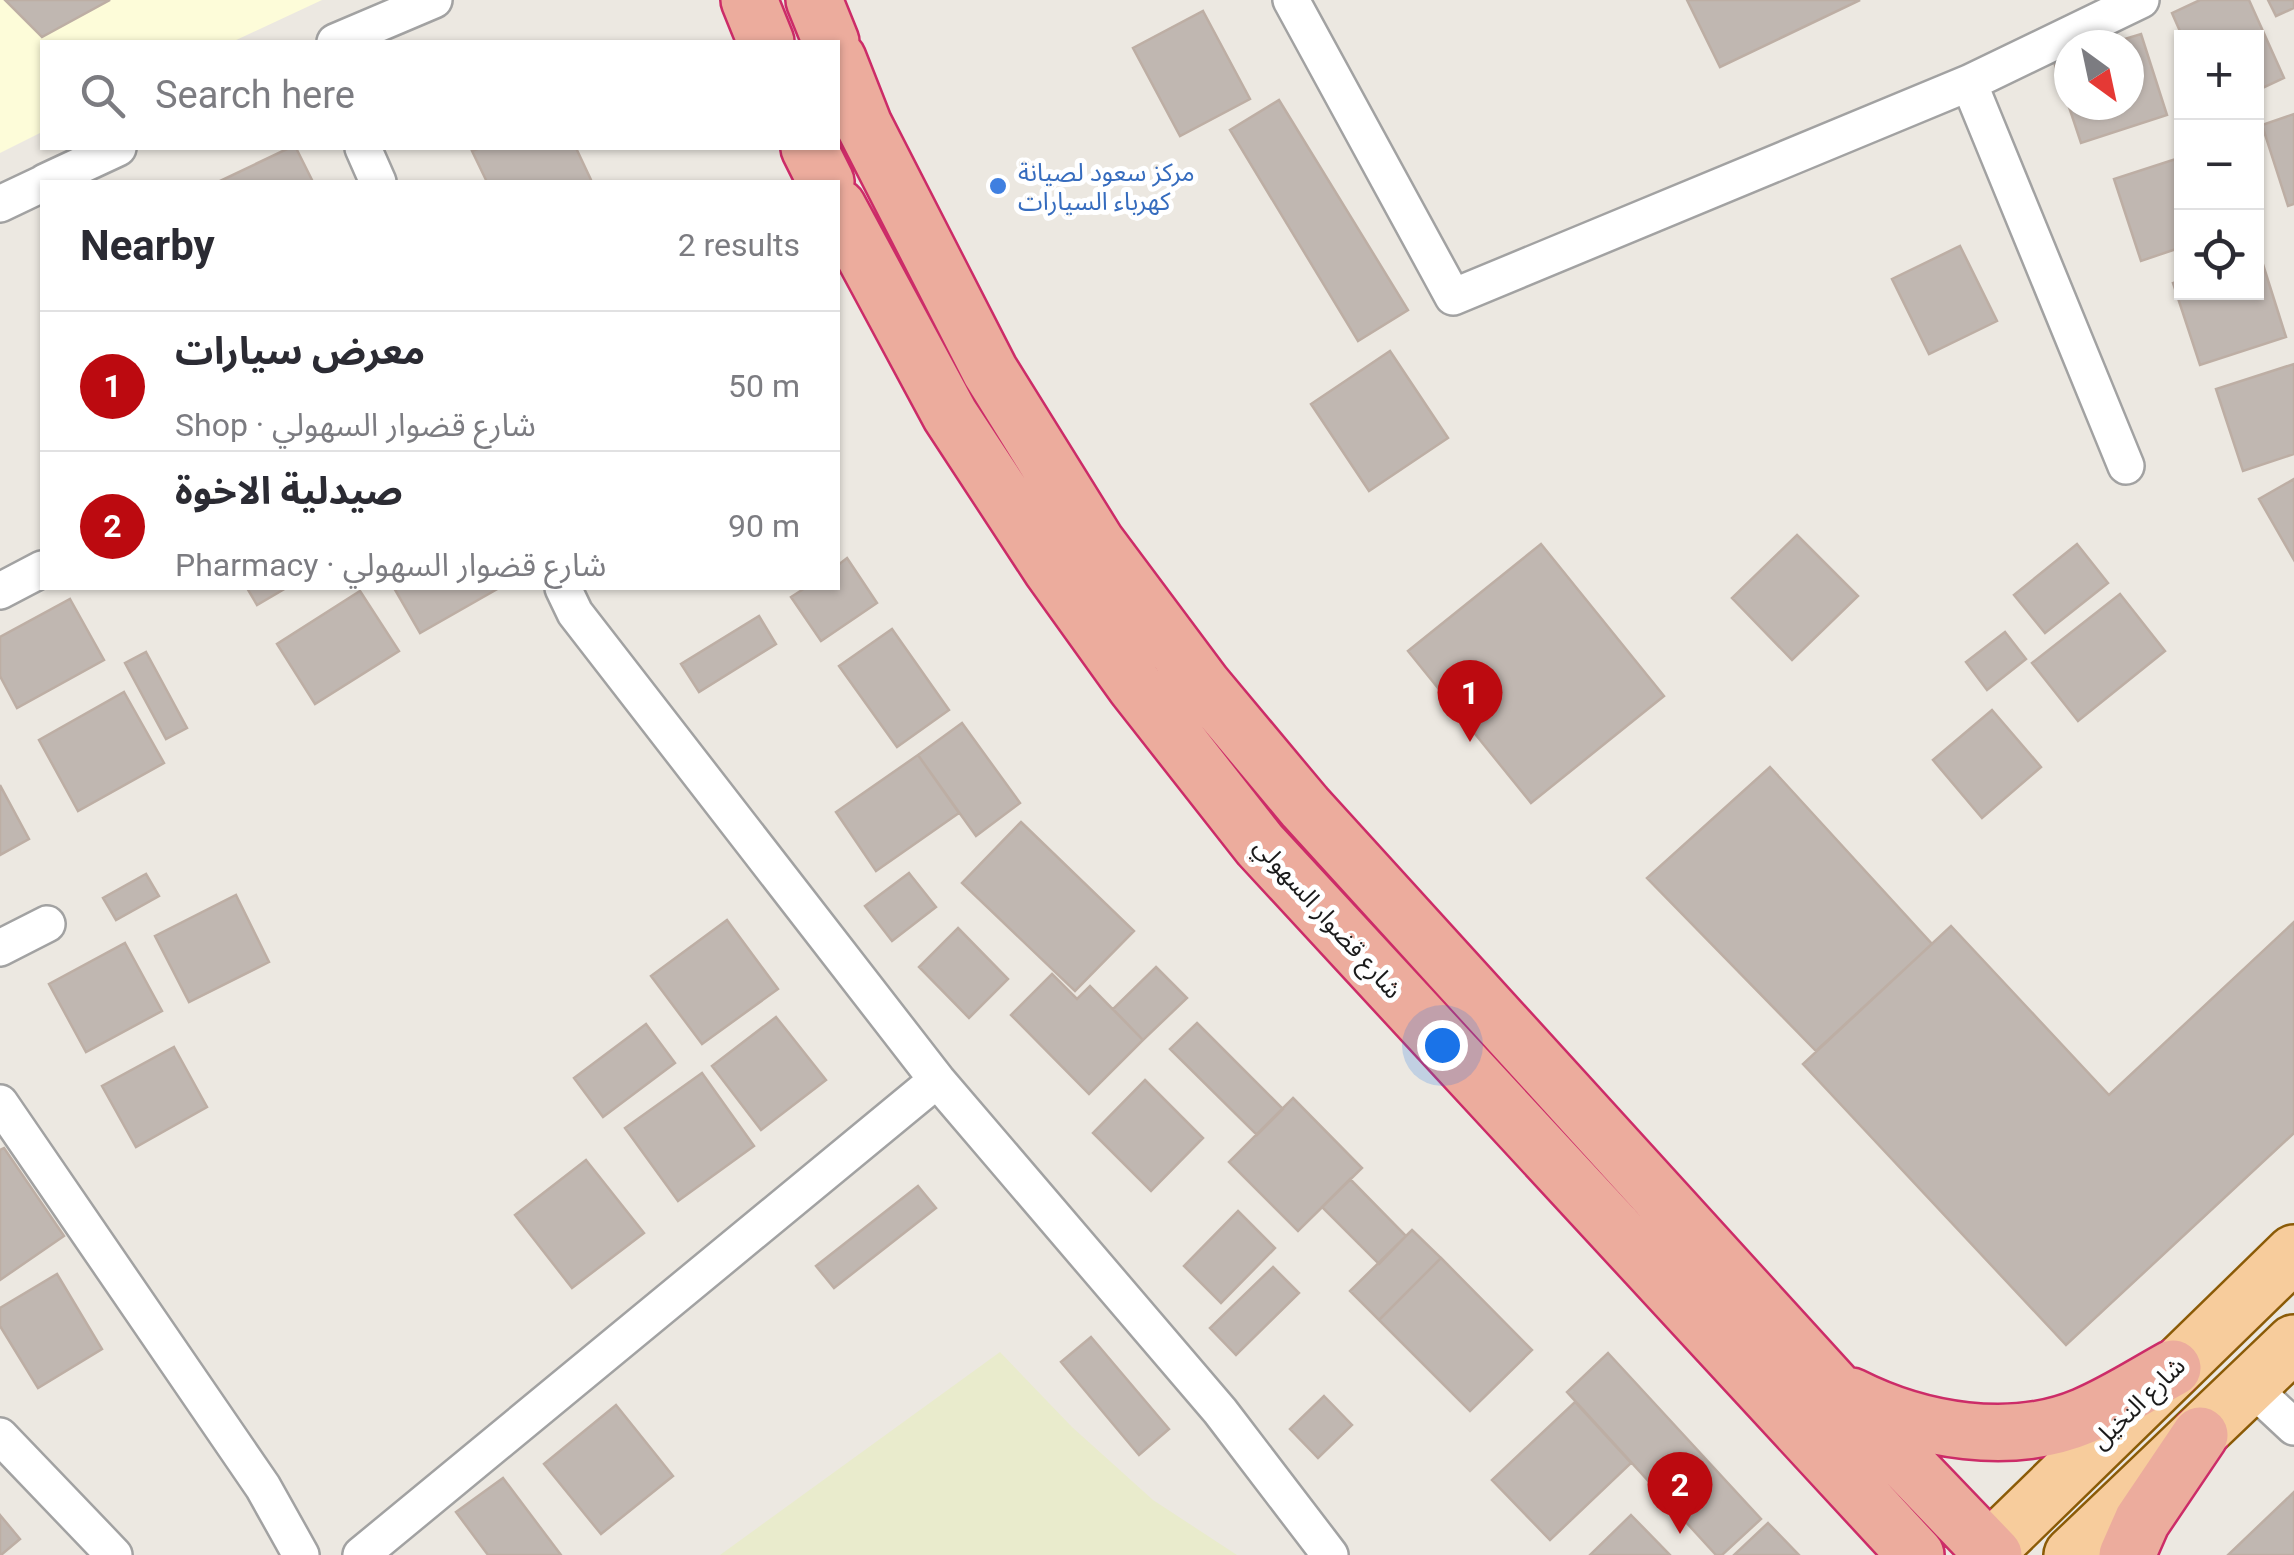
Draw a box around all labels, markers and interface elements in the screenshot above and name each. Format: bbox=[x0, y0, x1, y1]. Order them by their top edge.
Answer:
north arrow bbox=[2054, 30, 2144, 120]
map controls bbox=[2174, 30, 2264, 300]
button: + bbox=[2174, 30, 2264, 120]
search box bbox=[40, 40, 840, 150]
icon: search bbox=[75, 68, 130, 123]
text: Search here bbox=[155, 73, 355, 117]
button: − bbox=[2174, 120, 2264, 210]
place label: مركز سعود لصيانة كهرباء السيارات bbox=[1018, 158, 1195, 216]
marker: مركز سعود لصيانة كهرباء السيارات bbox=[987, 175, 1009, 197]
button: locate bbox=[2174, 210, 2264, 300]
text: Nearby bbox=[80, 221, 215, 270]
text: 2 results bbox=[678, 226, 800, 264]
text: معرض سيارات bbox=[175, 329, 425, 373]
text: 1 bbox=[103, 367, 122, 405]
text: 50 m bbox=[728, 367, 800, 405]
text: Shop · شارع قضوار السهولي bbox=[175, 406, 536, 444]
text: صيدلية الاخوة bbox=[175, 469, 403, 513]
text: 2 bbox=[103, 507, 122, 545]
text: 90 m bbox=[728, 507, 800, 545]
text: Pharmacy · شارع قضوار السهولي bbox=[175, 546, 606, 584]
pin: 1 bbox=[1438, 660, 1502, 742]
street label: شارع قضوار السهولي bbox=[1245, 832, 1408, 1007]
your location bbox=[1417, 1020, 1468, 1071]
street label: شارع النخيل bbox=[2085, 1351, 2194, 1458]
pin: 2 bbox=[1648, 1452, 1712, 1534]

